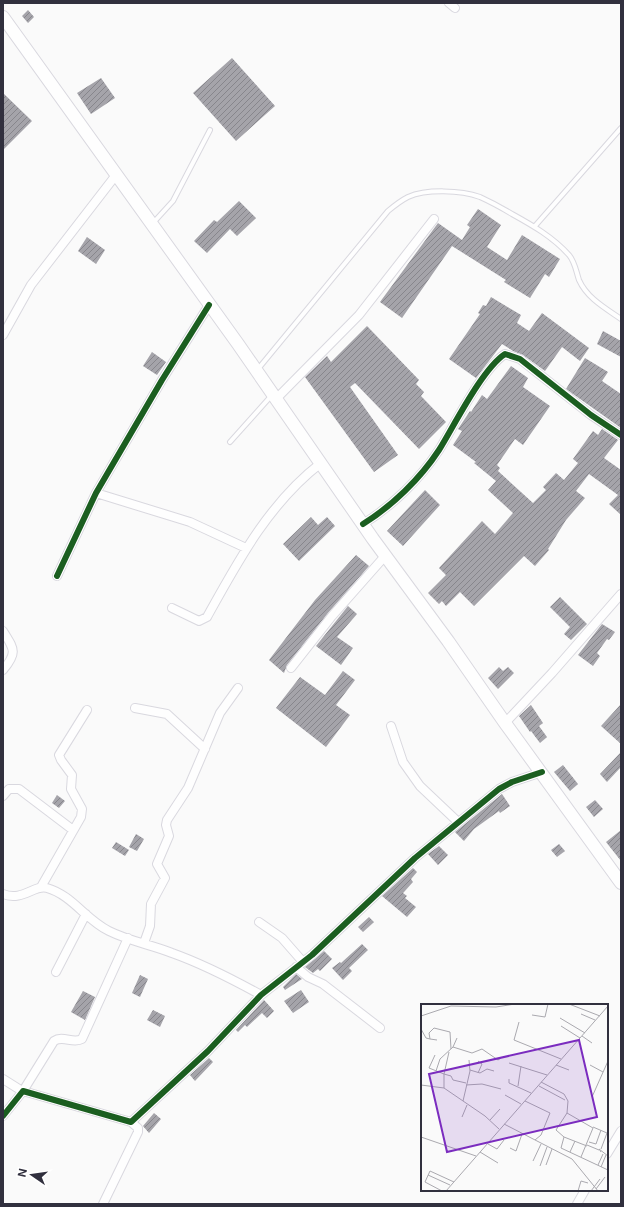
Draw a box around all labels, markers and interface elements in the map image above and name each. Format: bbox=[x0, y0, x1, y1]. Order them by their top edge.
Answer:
inset map bbox=[421, 1004, 608, 1191]
north arrow bbox=[12, 1155, 52, 1195]
text: N bbox=[14, 1167, 30, 1178]

